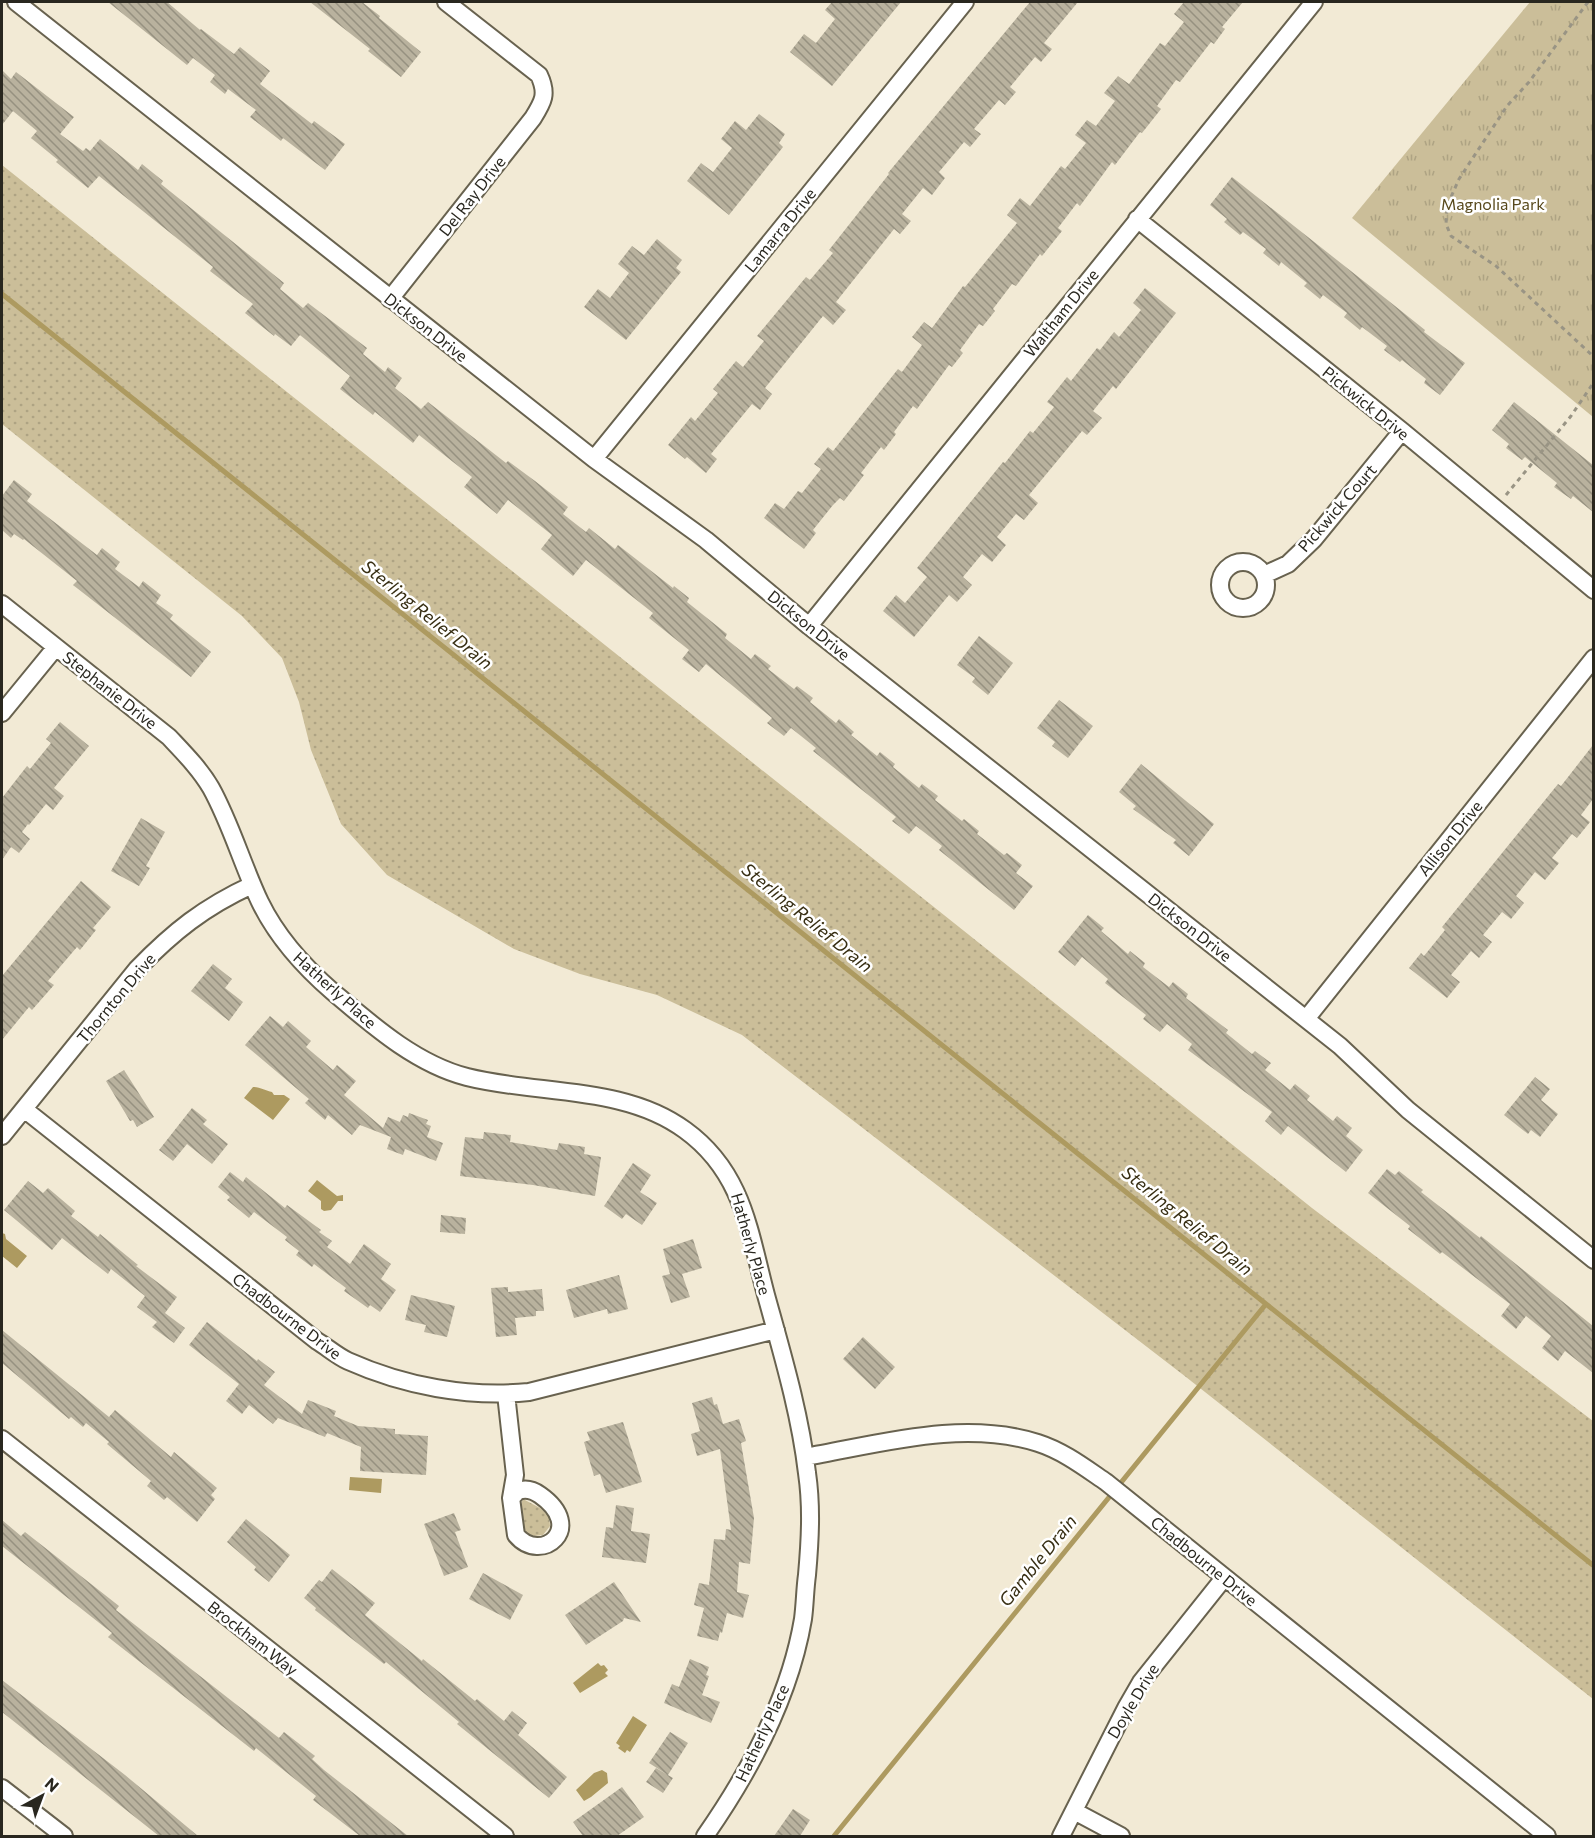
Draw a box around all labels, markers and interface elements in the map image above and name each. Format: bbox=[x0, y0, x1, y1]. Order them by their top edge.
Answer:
street label: Del Ray Drive bbox=[435, 152, 509, 239]
street label: Lamarra Drive bbox=[740, 184, 819, 276]
park label: Magnolia Park bbox=[1441, 194, 1545, 213]
street label: Waltham Drive bbox=[1019, 265, 1102, 361]
street label: Dickson Drive bbox=[381, 288, 472, 365]
street label: Pickwick Drive bbox=[1319, 362, 1413, 443]
street label: Pickwick Court bbox=[1293, 460, 1380, 555]
water label: Sterling Relief Drain bbox=[358, 555, 497, 674]
street label: Dickson Drive bbox=[764, 586, 854, 664]
street label: Stephanie Drive bbox=[59, 647, 161, 732]
street label: Allison Drive bbox=[1414, 796, 1486, 879]
water label: Sterling Relief Drain bbox=[738, 858, 877, 977]
street label: Dickson Drive bbox=[1145, 888, 1236, 965]
street label: Hatherly Place bbox=[290, 947, 381, 1032]
street label: Thornton Drive bbox=[73, 949, 159, 1046]
water label: Sterling Relief Drain bbox=[1118, 1161, 1257, 1280]
street label: Hatherly Place bbox=[728, 1191, 775, 1297]
street label: Chadbourne Drive bbox=[229, 1268, 345, 1363]
water label: Gamble Drain bbox=[994, 1510, 1081, 1610]
street label: Chadbourne Drive bbox=[1147, 1512, 1261, 1609]
street label: Brockham Way bbox=[204, 1597, 302, 1679]
street label: Doyle Drive bbox=[1103, 1660, 1162, 1741]
street label: Hatherly Place bbox=[731, 1681, 792, 1784]
north arrow bbox=[12, 1766, 72, 1826]
text: N bbox=[41, 1773, 63, 1795]

